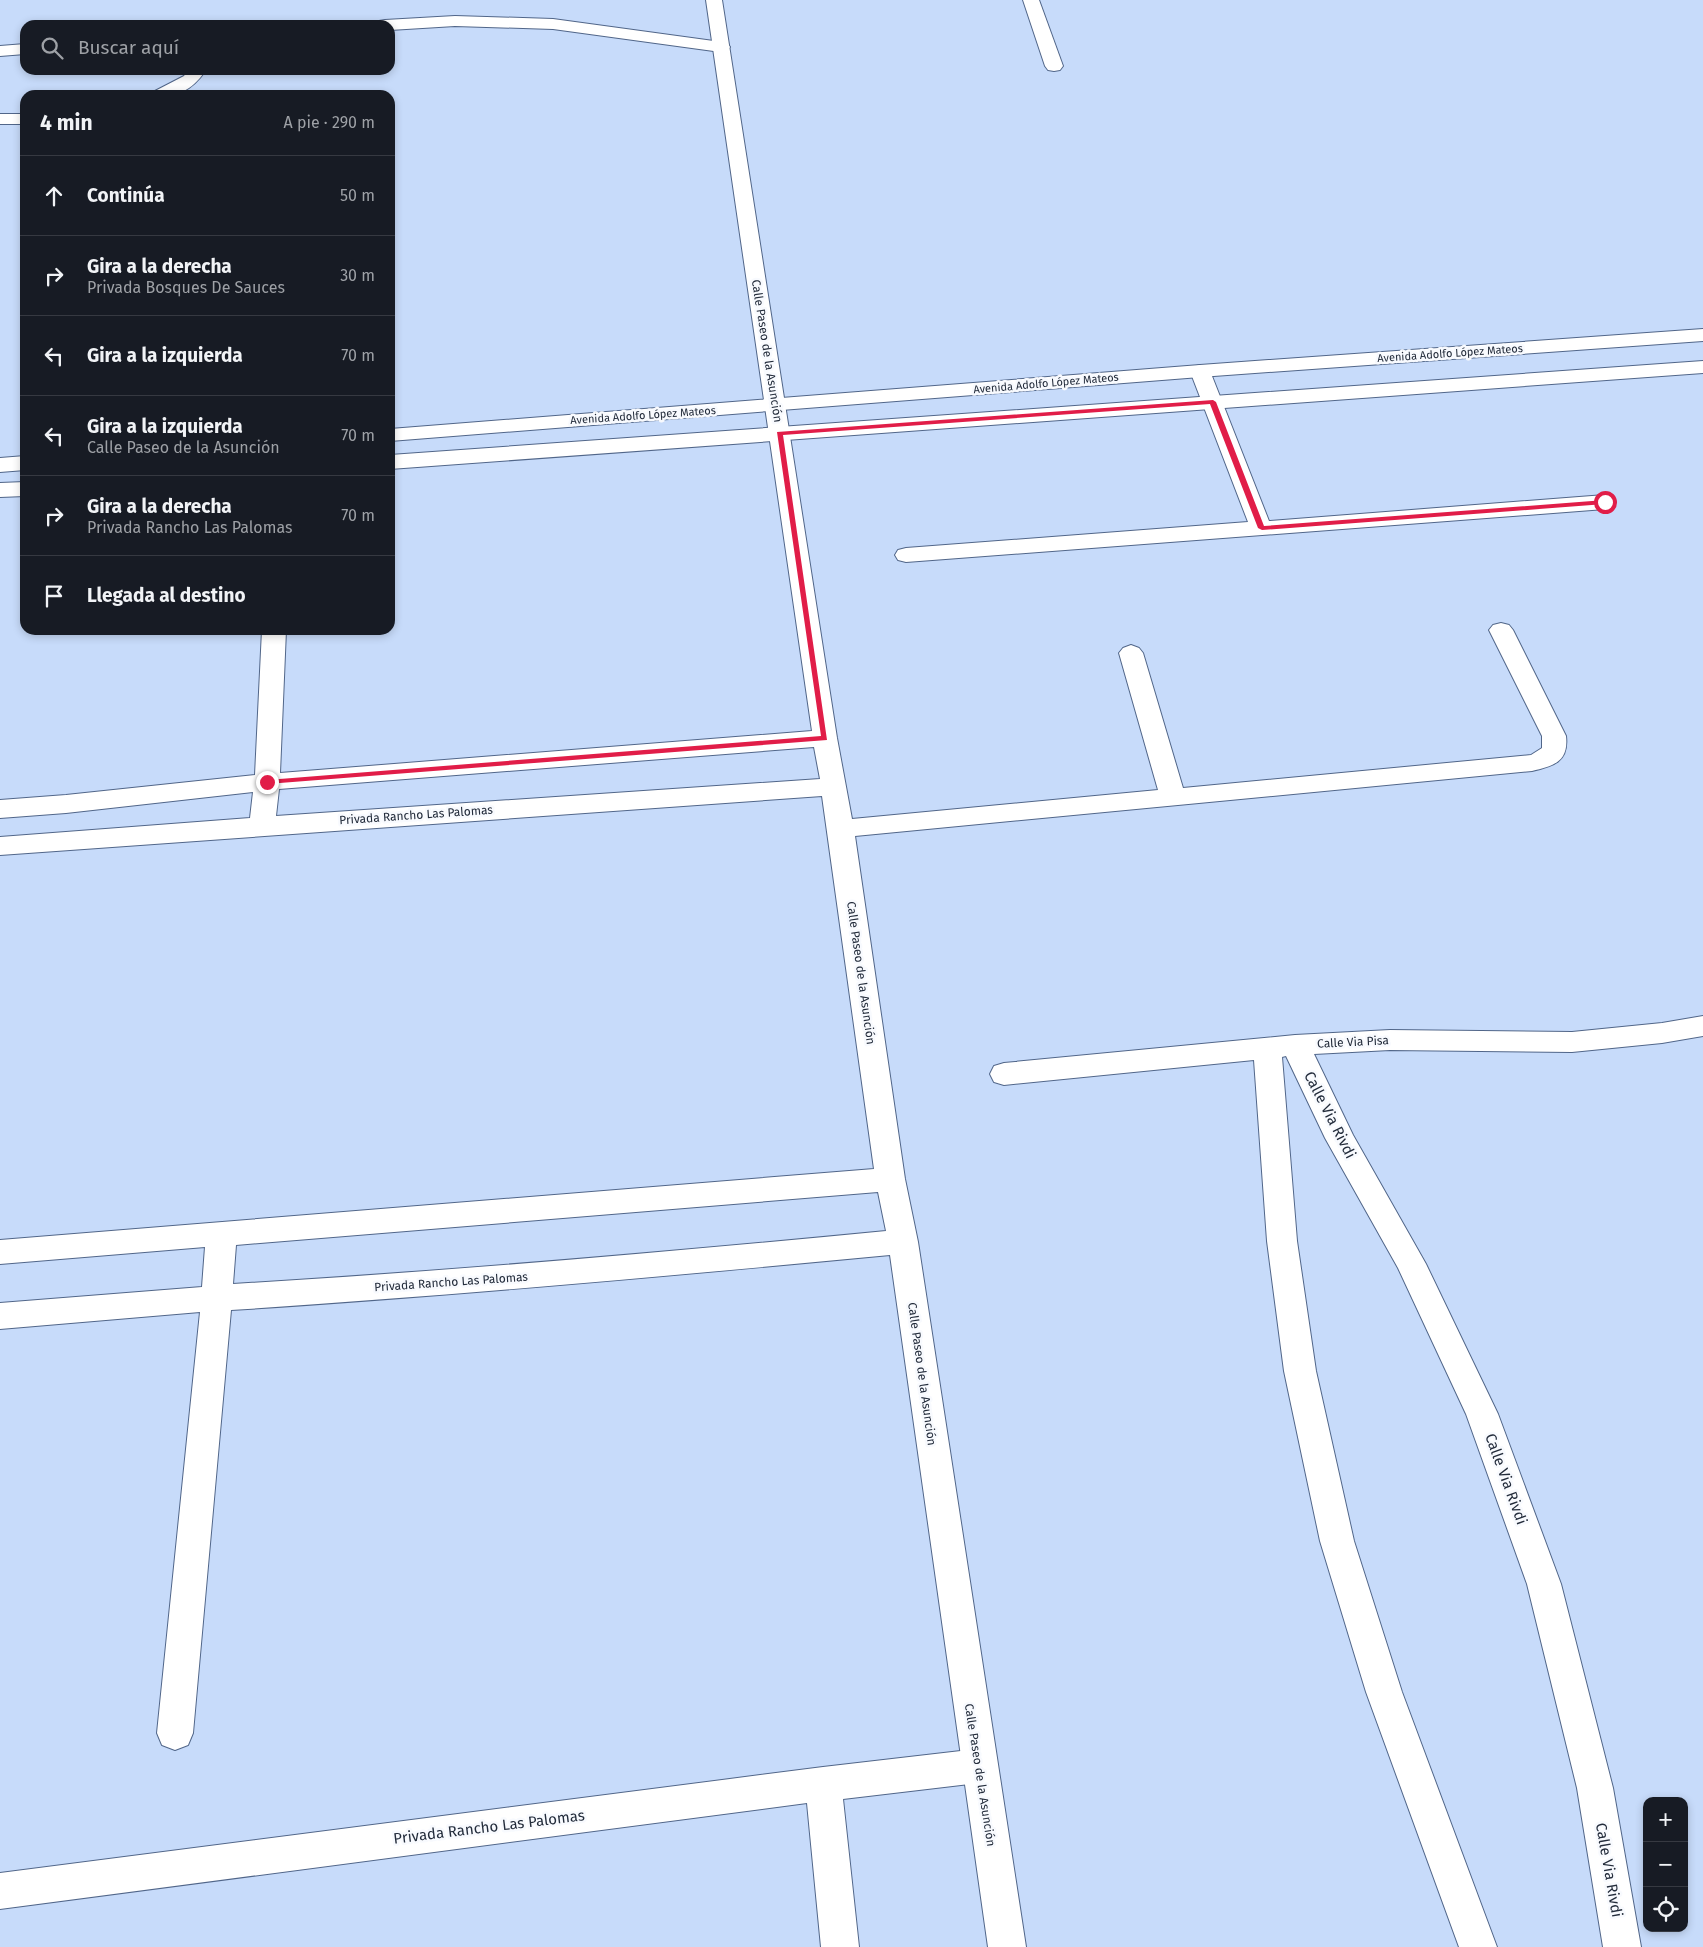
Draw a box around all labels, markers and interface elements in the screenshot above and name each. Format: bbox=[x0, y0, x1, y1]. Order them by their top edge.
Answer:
search box bbox=[20, 20, 395, 75]
icon: search bbox=[38, 34, 66, 62]
text: Buscar aquí bbox=[78, 36, 179, 59]
text: 4 min bbox=[40, 110, 93, 136]
text: A pie · 290 m bbox=[283, 113, 375, 132]
icon: ahead bbox=[40, 182, 68, 210]
text: Continúa bbox=[87, 184, 165, 207]
text: 50 m bbox=[340, 186, 375, 205]
text: Gira a la derecha bbox=[87, 255, 232, 278]
icon: right bbox=[40, 262, 68, 290]
text: 30 m bbox=[340, 266, 375, 285]
text: Privada Bosques De Sauces bbox=[87, 278, 285, 297]
street label: Calle Paseo de la Asunción bbox=[749, 279, 785, 423]
icon: left bbox=[40, 342, 68, 370]
street label: Avenida Adolfo López Mateos bbox=[1377, 342, 1523, 365]
text: Gira a la izquierda bbox=[87, 344, 243, 367]
text: 70 m bbox=[341, 346, 375, 365]
street label: Avenida Adolfo López Mateos bbox=[973, 371, 1119, 396]
street label: Avenida Adolfo López Mateos bbox=[570, 404, 716, 427]
text: Gira a la izquierda bbox=[87, 415, 243, 438]
icon: left bbox=[40, 422, 68, 450]
text: 70 m bbox=[341, 426, 375, 445]
text: Calle Paseo de la Asunción bbox=[87, 438, 280, 457]
route start bbox=[1594, 491, 1617, 514]
text: Gira a la derecha bbox=[87, 495, 232, 518]
icon: right bbox=[40, 502, 68, 530]
text: 70 m bbox=[341, 506, 375, 525]
text: Privada Rancho Las Palomas bbox=[87, 518, 292, 537]
icon: arrive bbox=[40, 582, 68, 610]
text: Llegada al destino bbox=[87, 584, 246, 607]
route end bbox=[256, 771, 279, 794]
street label: Privada Rancho Las Palomas bbox=[339, 803, 494, 827]
street label: Calle Paseo de la Asunción bbox=[844, 900, 878, 1046]
street label: Calle Via Pisa bbox=[1317, 1033, 1389, 1051]
street label: Calle Via Rivdi bbox=[1300, 1068, 1360, 1162]
street label: Privada Rancho Las Palomas bbox=[374, 1270, 529, 1294]
street label: Calle Paseo de la Asunción bbox=[905, 1301, 939, 1447]
street label: Calle Via Rivdi bbox=[1481, 1431, 1531, 1527]
street label: Calle Paseo de la Asunción bbox=[962, 1703, 998, 1847]
map controls bbox=[1643, 1797, 1688, 1932]
button: + bbox=[1643, 1797, 1688, 1842]
street label: Privada Rancho Las Palomas bbox=[392, 1806, 586, 1848]
street label: Calle Via Rivdi bbox=[1592, 1821, 1626, 1919]
button: − bbox=[1643, 1842, 1688, 1887]
button: locate bbox=[1643, 1887, 1688, 1932]

